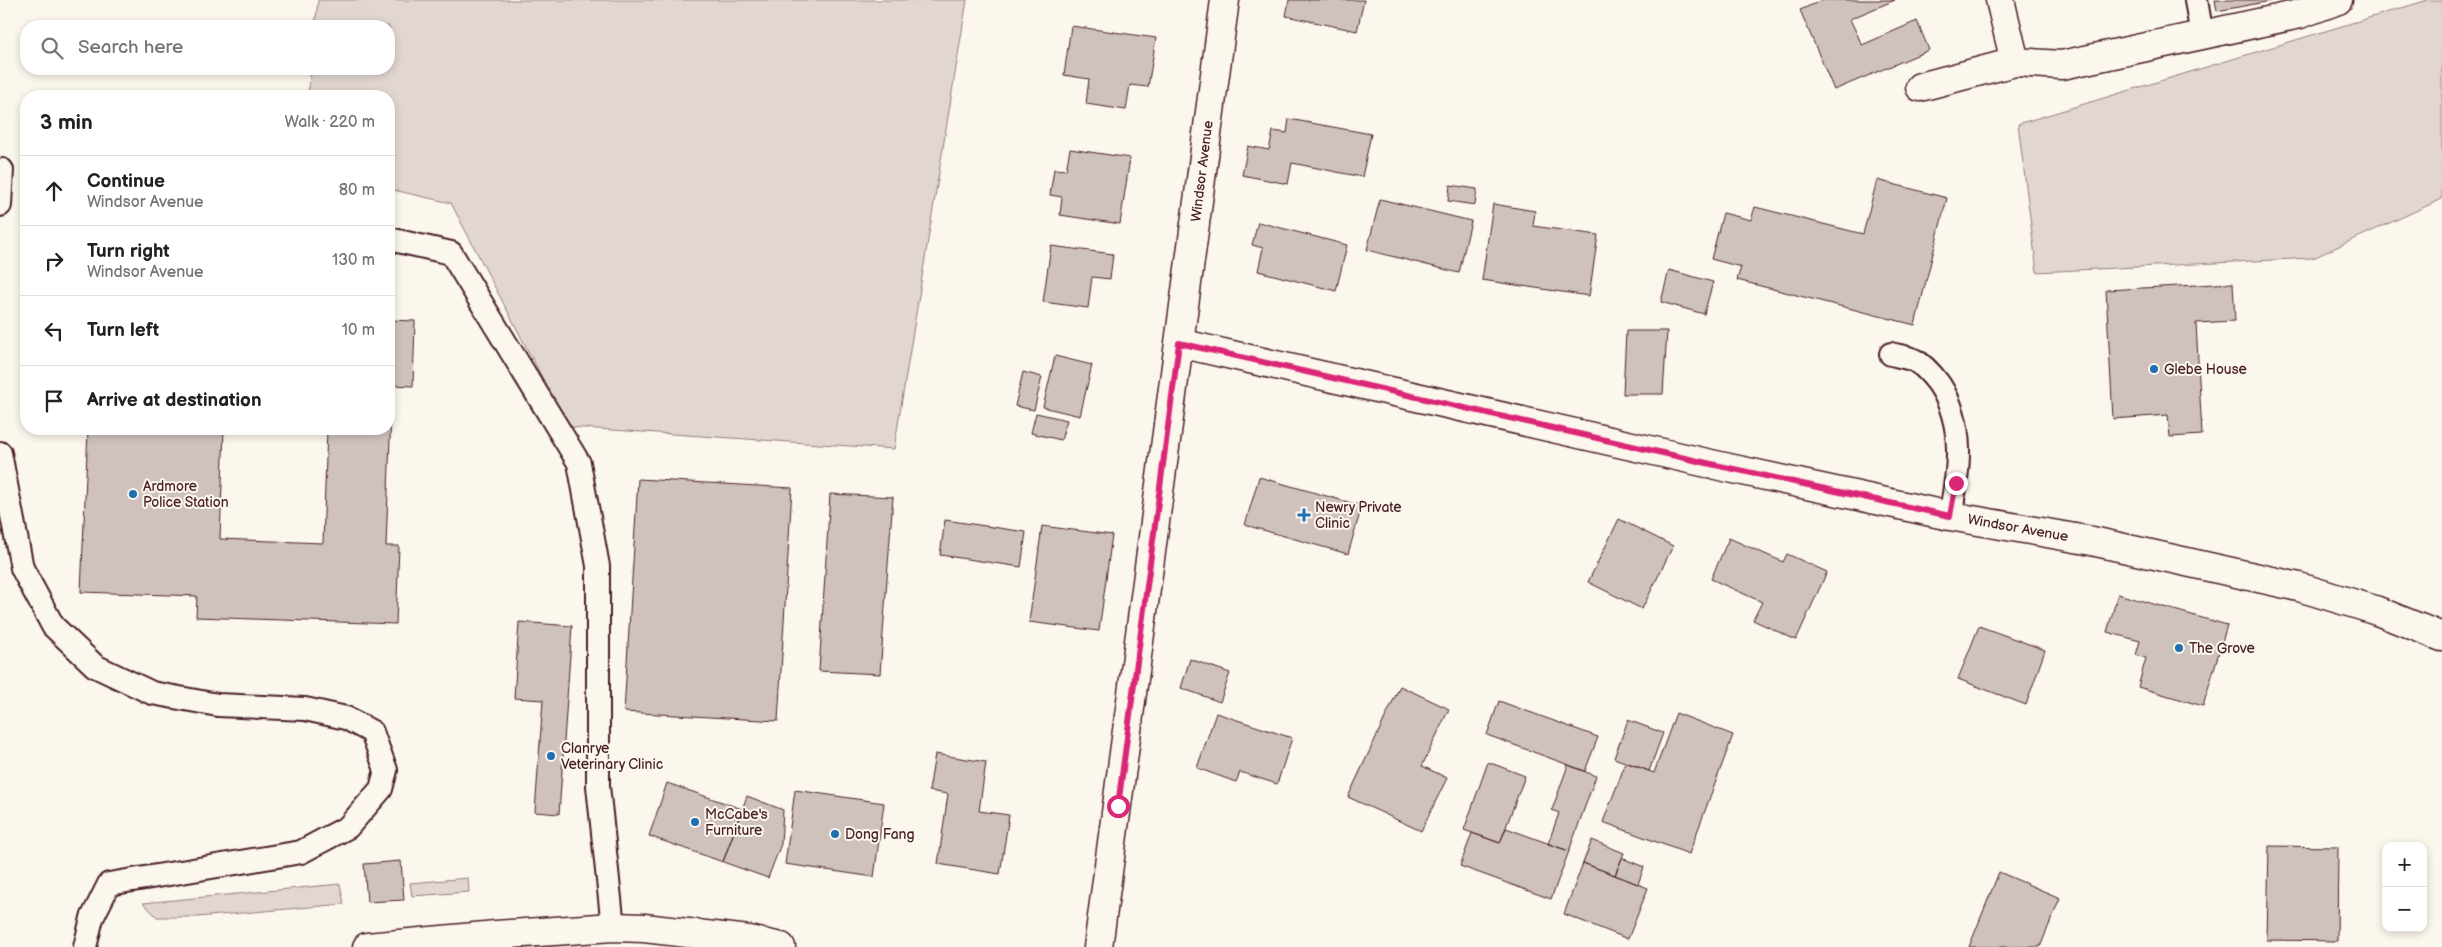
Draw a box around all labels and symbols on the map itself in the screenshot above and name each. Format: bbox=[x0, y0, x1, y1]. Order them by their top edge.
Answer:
street label: Windsor Avenue bbox=[1187, 119, 1217, 223]
place label: Glebe House bbox=[2164, 361, 2247, 378]
marker: Glebe House bbox=[2148, 363, 2160, 375]
route end bbox=[1945, 472, 1968, 495]
place label: Ardmore Police Station bbox=[143, 478, 229, 511]
marker: Ardmore Police Station bbox=[127, 488, 139, 500]
place label: Newry Private Clinic bbox=[1315, 499, 1402, 532]
marker: Newry Private Clinic bbox=[1297, 508, 1311, 522]
street label: Windsor Avenue bbox=[1966, 511, 2070, 545]
place label: The Grove bbox=[2189, 640, 2255, 657]
marker: The Grove bbox=[2173, 642, 2185, 654]
place label: Clanrye Veterinary Clinic bbox=[561, 740, 663, 773]
marker: Clanrye Veterinary Clinic bbox=[545, 750, 557, 762]
route start bbox=[1107, 795, 1130, 818]
place label: McCabe's Furniture bbox=[705, 806, 768, 839]
marker: McCabe's Furniture bbox=[689, 816, 701, 828]
place label: Dong Fang bbox=[845, 826, 915, 843]
marker: Dong Fang bbox=[829, 828, 841, 840]

